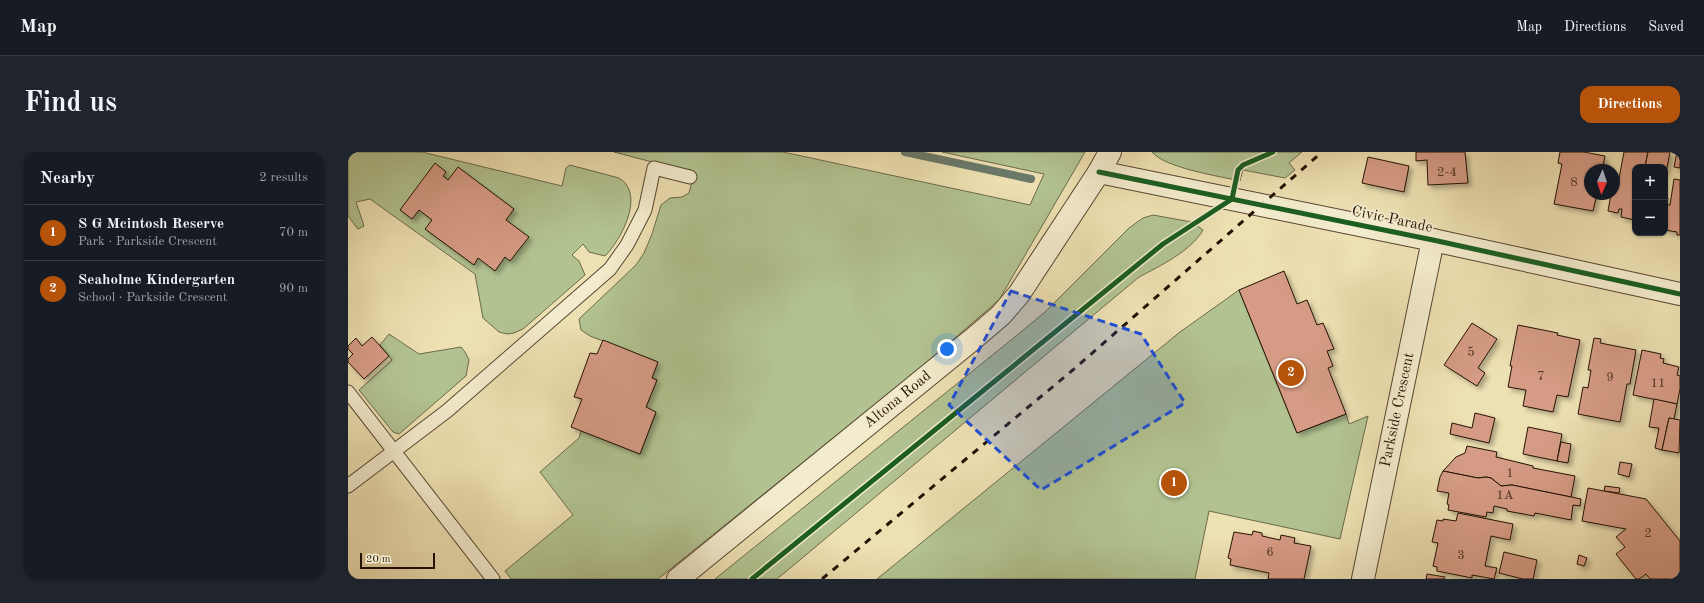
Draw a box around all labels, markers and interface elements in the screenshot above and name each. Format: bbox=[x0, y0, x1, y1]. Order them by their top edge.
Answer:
text: Map bbox=[20, 18, 57, 37]
text: Map bbox=[1516, 20, 1542, 34]
text: Directions bbox=[1564, 20, 1626, 34]
text: Saved bbox=[1648, 20, 1684, 34]
button: Directions bbox=[1580, 86, 1680, 123]
text: Find us bbox=[24, 90, 117, 118]
north arrow bbox=[1584, 164, 1620, 200]
map controls bbox=[1632, 164, 1668, 236]
button: + bbox=[1632, 164, 1668, 200]
house number: 2-4 bbox=[1437, 166, 1457, 179]
text: Nearby bbox=[40, 170, 95, 187]
text: 2 results bbox=[259, 171, 308, 184]
house number: 8 bbox=[1570, 176, 1578, 189]
button: − bbox=[1632, 200, 1668, 236]
street label: Civic Parade bbox=[1350, 204, 1434, 236]
text: S G Mcintosh Reserve bbox=[78, 217, 224, 232]
text: 1 bbox=[49, 226, 57, 239]
text: 70 m bbox=[279, 226, 308, 239]
text: Park · Parkside Crescent bbox=[78, 235, 217, 248]
text: Seaholme Kindergarten bbox=[78, 273, 235, 288]
text: 2 bbox=[49, 282, 57, 295]
text: 90 m bbox=[279, 282, 308, 295]
text: School · Parkside Crescent bbox=[78, 291, 227, 304]
your location bbox=[937, 339, 957, 359]
house number: 5 bbox=[1467, 346, 1475, 359]
street label: Parkside Crescent bbox=[1379, 351, 1417, 469]
pin: 2 bbox=[1278, 358, 1304, 388]
street label: Altona Road bbox=[862, 368, 934, 431]
house number: 7 bbox=[1537, 370, 1545, 383]
house number: 9 bbox=[1606, 371, 1614, 384]
house number: 11 bbox=[1650, 377, 1666, 390]
house number: 1 bbox=[1506, 467, 1514, 480]
pin: 1 bbox=[1161, 468, 1187, 498]
house number: 1A bbox=[1496, 489, 1514, 502]
house number: 2 bbox=[1644, 527, 1652, 540]
house number: 6 bbox=[1266, 546, 1274, 559]
house number: 3 bbox=[1457, 549, 1465, 562]
scale bar bbox=[360, 551, 435, 570]
text: 20 m bbox=[366, 554, 391, 565]

